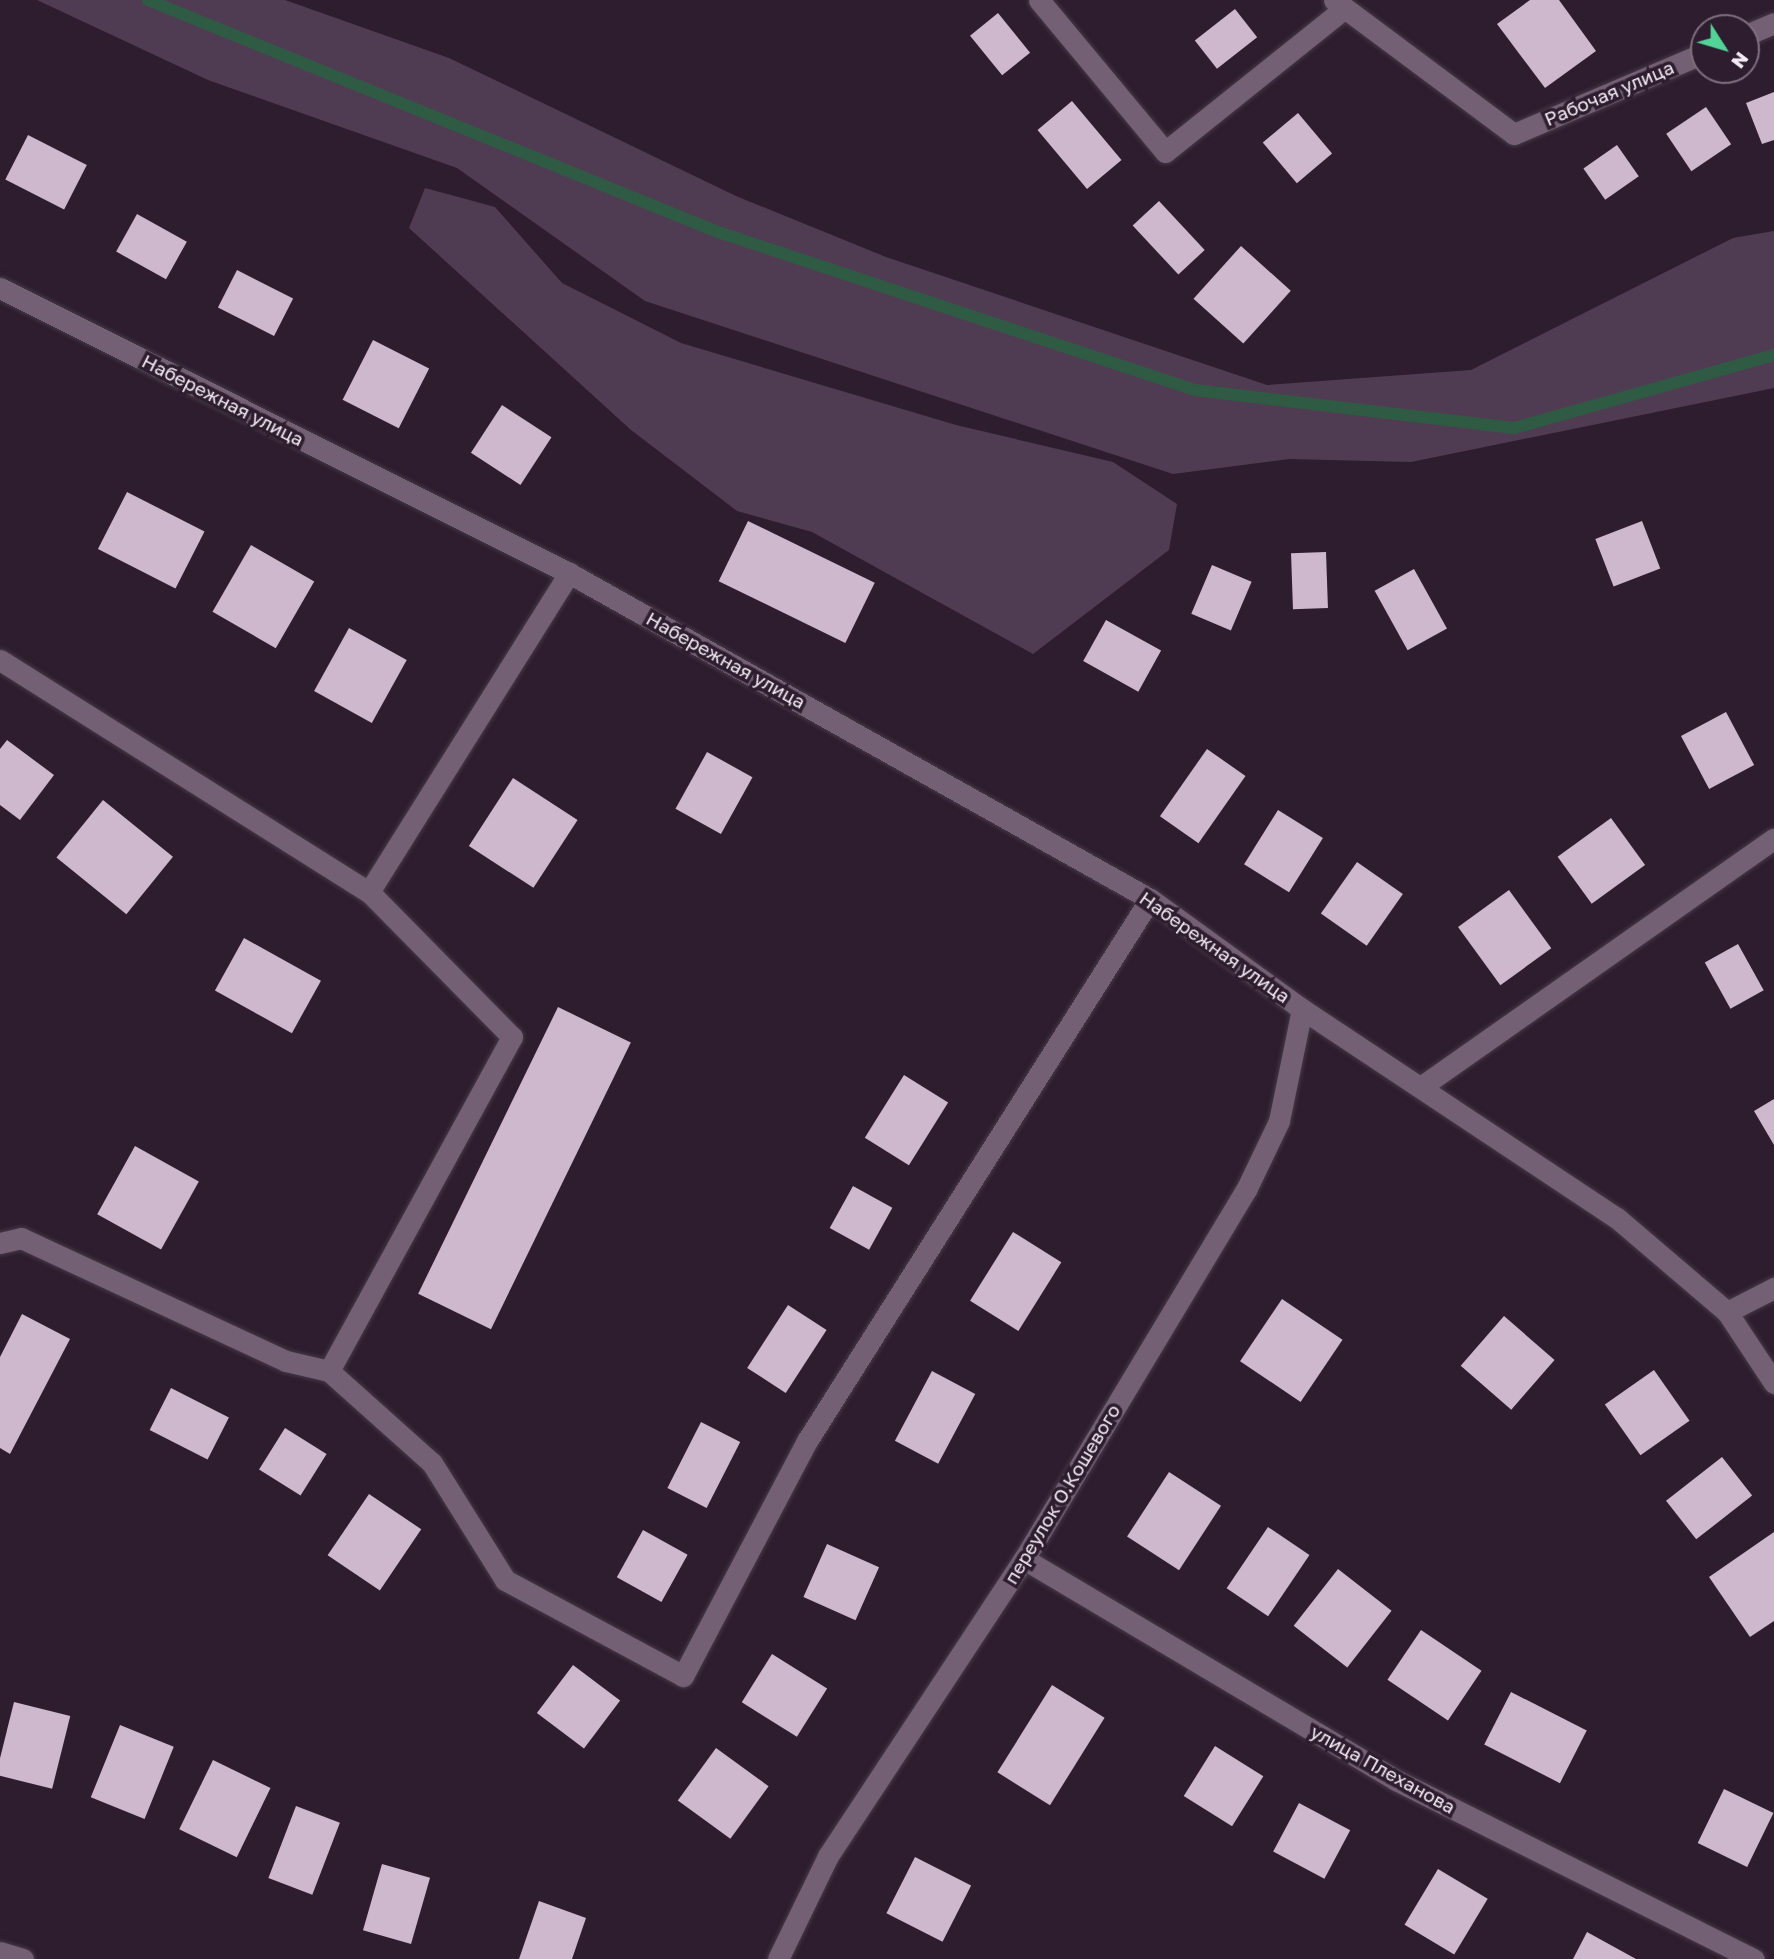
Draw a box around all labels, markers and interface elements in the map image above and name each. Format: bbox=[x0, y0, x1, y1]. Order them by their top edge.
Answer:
north arrow bbox=[1690, 14, 1760, 84]
text: N bbox=[1727, 48, 1754, 73]
street label: Рабочая улица bbox=[1541, 55, 1677, 131]
street label: Набережная улица bbox=[138, 349, 308, 451]
street label: Набережная улица bbox=[642, 607, 810, 713]
street label: Набережная улица bbox=[1135, 886, 1295, 1008]
street label: переулок О.Кошевого bbox=[999, 1400, 1125, 1588]
street label: улица Плеханова bbox=[1307, 1720, 1459, 1818]

